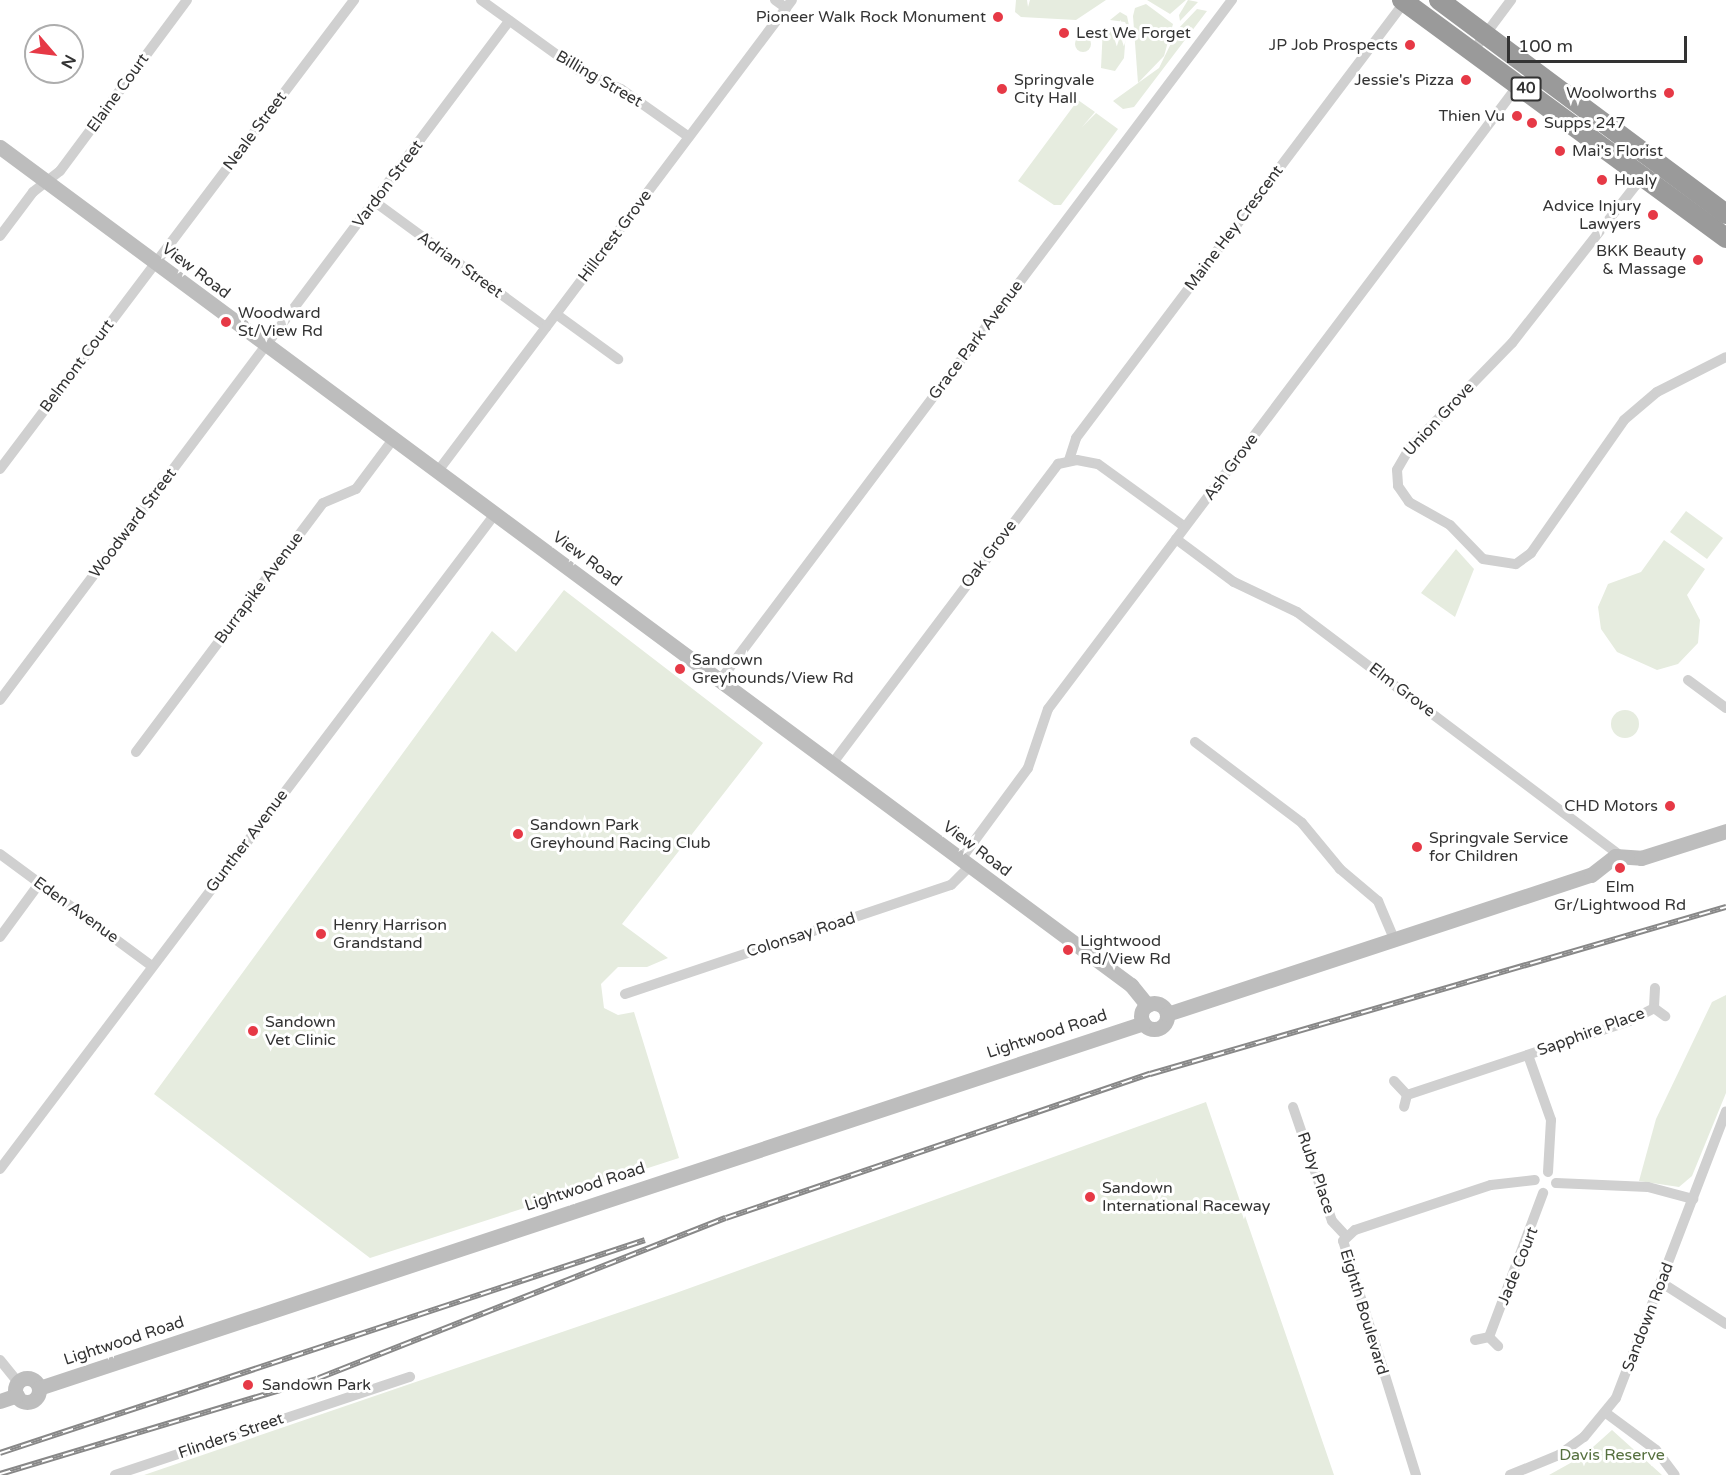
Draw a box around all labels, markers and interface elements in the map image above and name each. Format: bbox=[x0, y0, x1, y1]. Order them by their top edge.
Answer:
place label: Pioneer Walk Rock Monument bbox=[756, 7, 986, 27]
marker: Pioneer Walk Rock Monument bbox=[991, 10, 1005, 24]
place label: Lest We Forget bbox=[1076, 23, 1191, 43]
north arrow bbox=[24, 24, 84, 84]
scale bar bbox=[1510, 24, 1690, 62]
marker: Lest We Forget bbox=[1057, 26, 1071, 40]
place label: JP Job Prospects bbox=[1269, 35, 1398, 55]
text: 100 m bbox=[1518, 35, 1573, 57]
marker: JP Job Prospects bbox=[1403, 38, 1417, 52]
street label: Billing Street bbox=[552, 47, 646, 111]
street label: Elaine Court bbox=[83, 50, 153, 136]
text: N bbox=[56, 51, 80, 72]
place label: Springvale City Hall bbox=[1014, 70, 1094, 108]
place label: Jessie's Pizza bbox=[1354, 70, 1454, 90]
marker: Jessie's Pizza bbox=[1459, 73, 1473, 87]
road number: 40 bbox=[1510, 77, 1543, 101]
marker: Springvale City Hall bbox=[995, 82, 1009, 96]
place label: Woolworths bbox=[1566, 83, 1657, 103]
marker: Woolworths bbox=[1662, 86, 1676, 100]
street label: Neale Street bbox=[219, 88, 291, 174]
place label: Thien Vu bbox=[1438, 106, 1505, 126]
marker: Thien Vu bbox=[1510, 109, 1524, 123]
place label: Supps 247 bbox=[1544, 113, 1626, 133]
marker: Supps 247 bbox=[1525, 116, 1539, 130]
street label: Vardon Street bbox=[349, 136, 427, 232]
place label: Mai's Florist bbox=[1572, 141, 1663, 161]
marker: Mai's Florist bbox=[1553, 144, 1567, 158]
street label: Maine Hey Crescent bbox=[1181, 162, 1287, 294]
place label: Hualy bbox=[1614, 170, 1657, 190]
marker: Hualy bbox=[1595, 173, 1609, 187]
street label: Hillcrest Grove bbox=[574, 186, 656, 286]
place label: Advice Injury Lawyers bbox=[1542, 196, 1641, 234]
marker: Advice Injury Lawyers bbox=[1646, 208, 1660, 222]
street label: Adrian Street bbox=[414, 228, 506, 302]
street label: View Road bbox=[158, 239, 234, 303]
place label: BKK Beauty & Massage bbox=[1596, 241, 1686, 279]
marker: BKK Beauty & Massage bbox=[1691, 253, 1705, 267]
street label: Grace Park Avenue bbox=[925, 277, 1027, 403]
place label: Woodward St/View Rd bbox=[238, 303, 323, 341]
marker: Woodward St/View Rd bbox=[219, 315, 233, 329]
street label: Belmont Court bbox=[36, 316, 118, 416]
street label: Union Grove bbox=[1400, 378, 1478, 460]
street label: Ash Grove bbox=[1200, 430, 1262, 504]
street label: Woodward Street bbox=[85, 464, 181, 582]
street label: Oak Grove bbox=[957, 516, 1021, 592]
street label: View Road bbox=[549, 527, 625, 591]
street label: Burrapike Avenue bbox=[211, 528, 307, 648]
place label: Sandown Greyhounds/View Rd bbox=[692, 650, 854, 688]
street label: Elm Grove bbox=[1365, 659, 1439, 721]
marker: Sandown Greyhounds/View Rd bbox=[673, 662, 687, 676]
street label: Gunther Avenue bbox=[202, 786, 292, 896]
place label: CHD Motors bbox=[1564, 796, 1658, 816]
marker: CHD Motors bbox=[1663, 799, 1677, 813]
place label: Sandown Park Greyhound Racing Club bbox=[530, 815, 711, 853]
street label: View Road bbox=[939, 817, 1015, 881]
marker: Sandown Park Greyhound Racing Club bbox=[511, 827, 525, 841]
place label: Springvale Service for Children bbox=[1429, 828, 1568, 866]
marker: Springvale Service for Children bbox=[1410, 840, 1424, 854]
marker: Elm Gr/Lightwood Rd bbox=[1613, 861, 1627, 875]
street label: Eden Avenue bbox=[30, 873, 122, 947]
place label: Elm Gr/Lightwood Rd bbox=[1554, 877, 1686, 915]
street label: Colonsay Road bbox=[744, 908, 858, 962]
place label: Henry Harrison Grandstand bbox=[333, 915, 447, 953]
marker: Henry Harrison Grandstand bbox=[314, 927, 328, 941]
place label: Lightwood Rd/View Rd bbox=[1080, 931, 1171, 969]
marker: Lightwood Rd/View Rd bbox=[1061, 943, 1075, 957]
street label: Sapphire Place bbox=[1535, 1004, 1647, 1060]
street label: Lightwood Road bbox=[984, 1006, 1110, 1062]
place label: Sandown Vet Clinic bbox=[265, 1012, 336, 1050]
marker: Sandown Vet Clinic bbox=[246, 1024, 260, 1038]
street label: Ruby Place bbox=[1293, 1130, 1339, 1216]
street label: Lightwood Road bbox=[522, 1159, 648, 1215]
place label: Sandown International Raceway bbox=[1102, 1178, 1270, 1216]
marker: Sandown International Raceway bbox=[1083, 1190, 1097, 1204]
street label: Jade Court bbox=[1494, 1224, 1542, 1308]
street label: Eighth Boulevard bbox=[1336, 1247, 1392, 1377]
street label: Sandown Road bbox=[1618, 1260, 1678, 1374]
street label: Lightwood Road bbox=[61, 1313, 187, 1369]
place label: Sandown Park bbox=[262, 1375, 371, 1395]
marker: Sandown Park bbox=[239, 1376, 257, 1394]
street label: Flinders Street bbox=[176, 1409, 286, 1463]
park label: Davis Reserve bbox=[1559, 1445, 1665, 1465]

